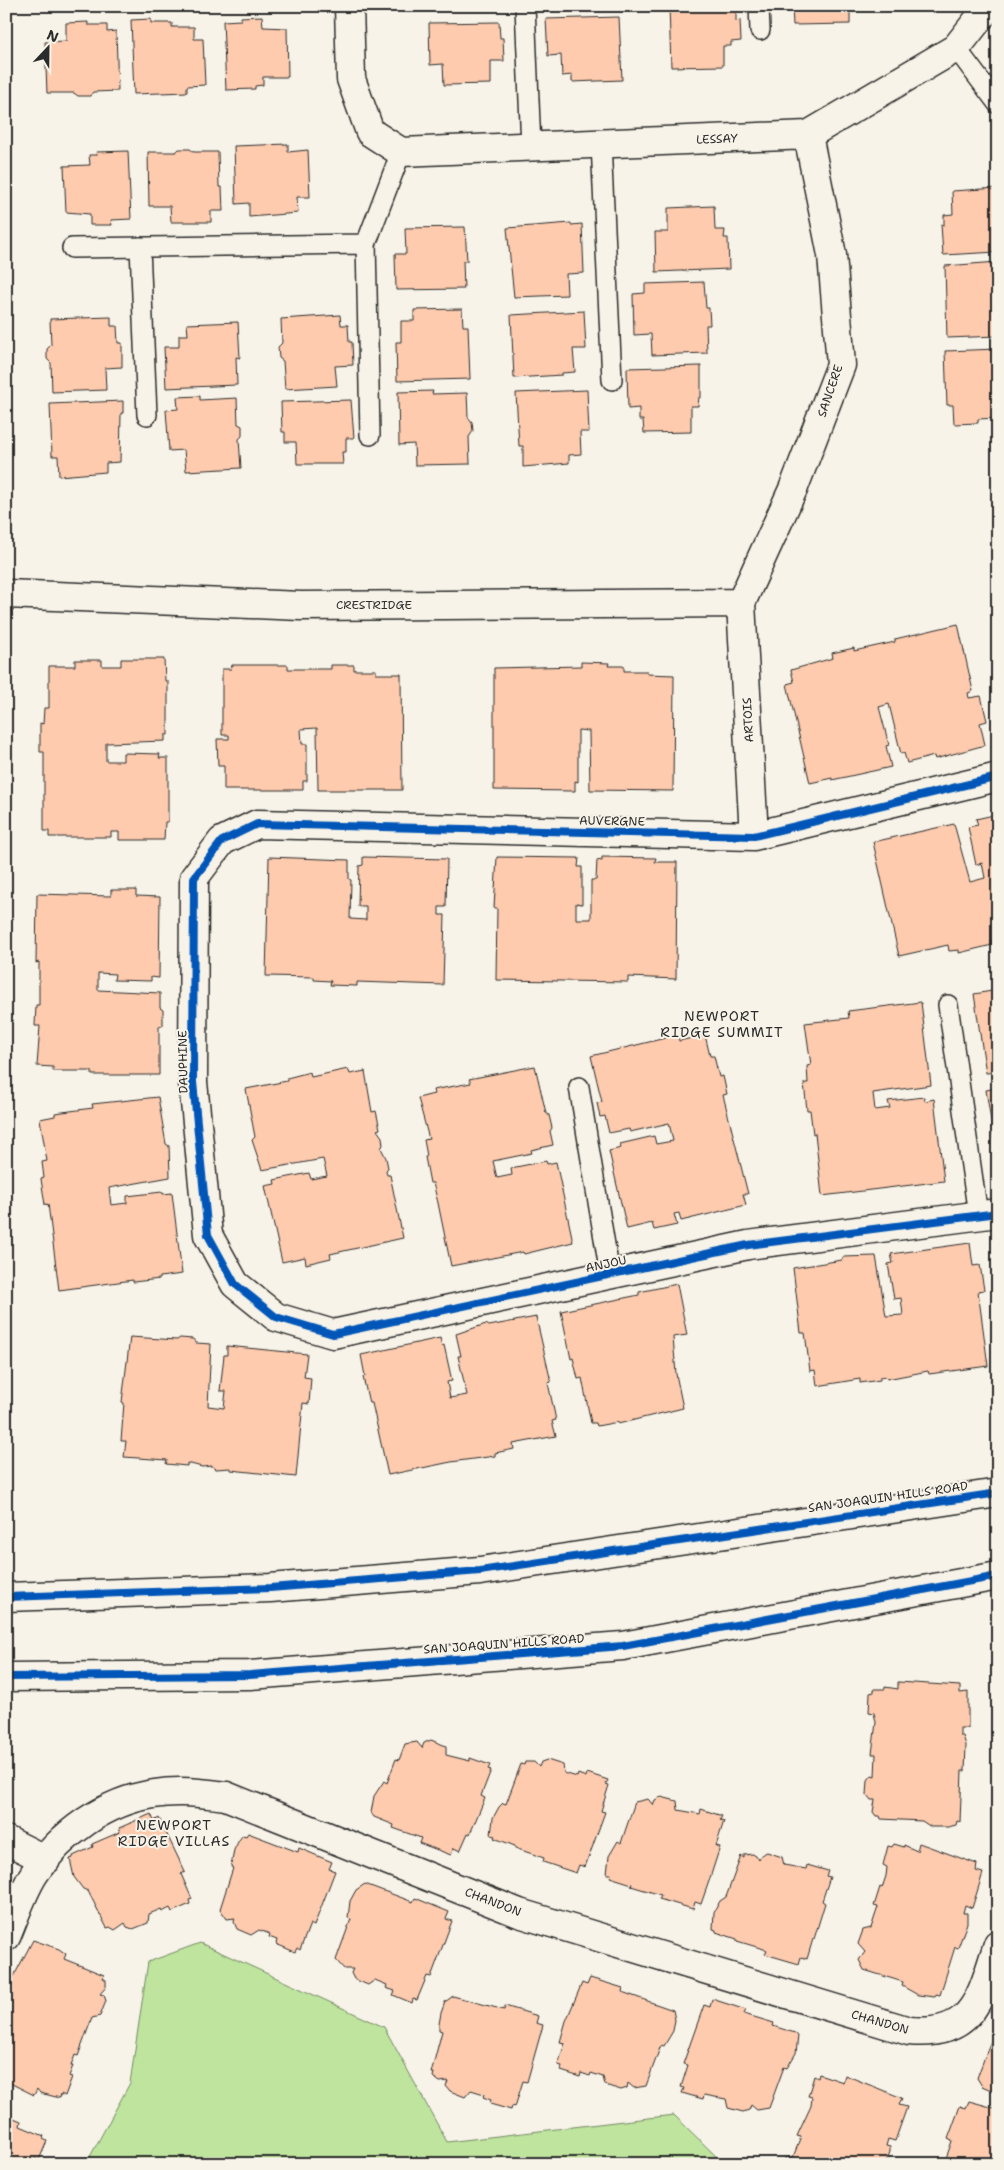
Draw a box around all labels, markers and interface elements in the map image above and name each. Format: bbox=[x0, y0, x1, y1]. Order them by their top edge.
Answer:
north arrow bbox=[22, 22, 72, 72]
text: N bbox=[44, 26, 61, 46]
street label: LESSAY bbox=[696, 130, 739, 148]
street label: SANCERE bbox=[814, 363, 846, 419]
street label: CRESTRIDGE bbox=[336, 597, 412, 613]
street label: ARTOIS bbox=[739, 697, 757, 743]
street label: AUVERGNE bbox=[579, 812, 645, 830]
district label: NEWPORT RIDGE SUMMIT bbox=[660, 1007, 784, 1041]
street label: DAUPHINE bbox=[174, 1030, 192, 1094]
street label: ANJOU bbox=[584, 1252, 628, 1276]
street label: SAN JOAQUIN HILLS ROAD bbox=[807, 1478, 969, 1516]
street label: SAN JOAQUIN HILLS ROAD bbox=[423, 1630, 585, 1658]
district label: NEWPORT RIDGE VILLAS bbox=[118, 1816, 230, 1850]
street label: CHANDON bbox=[462, 1884, 524, 1920]
street label: CHANDON bbox=[849, 2006, 911, 2038]

